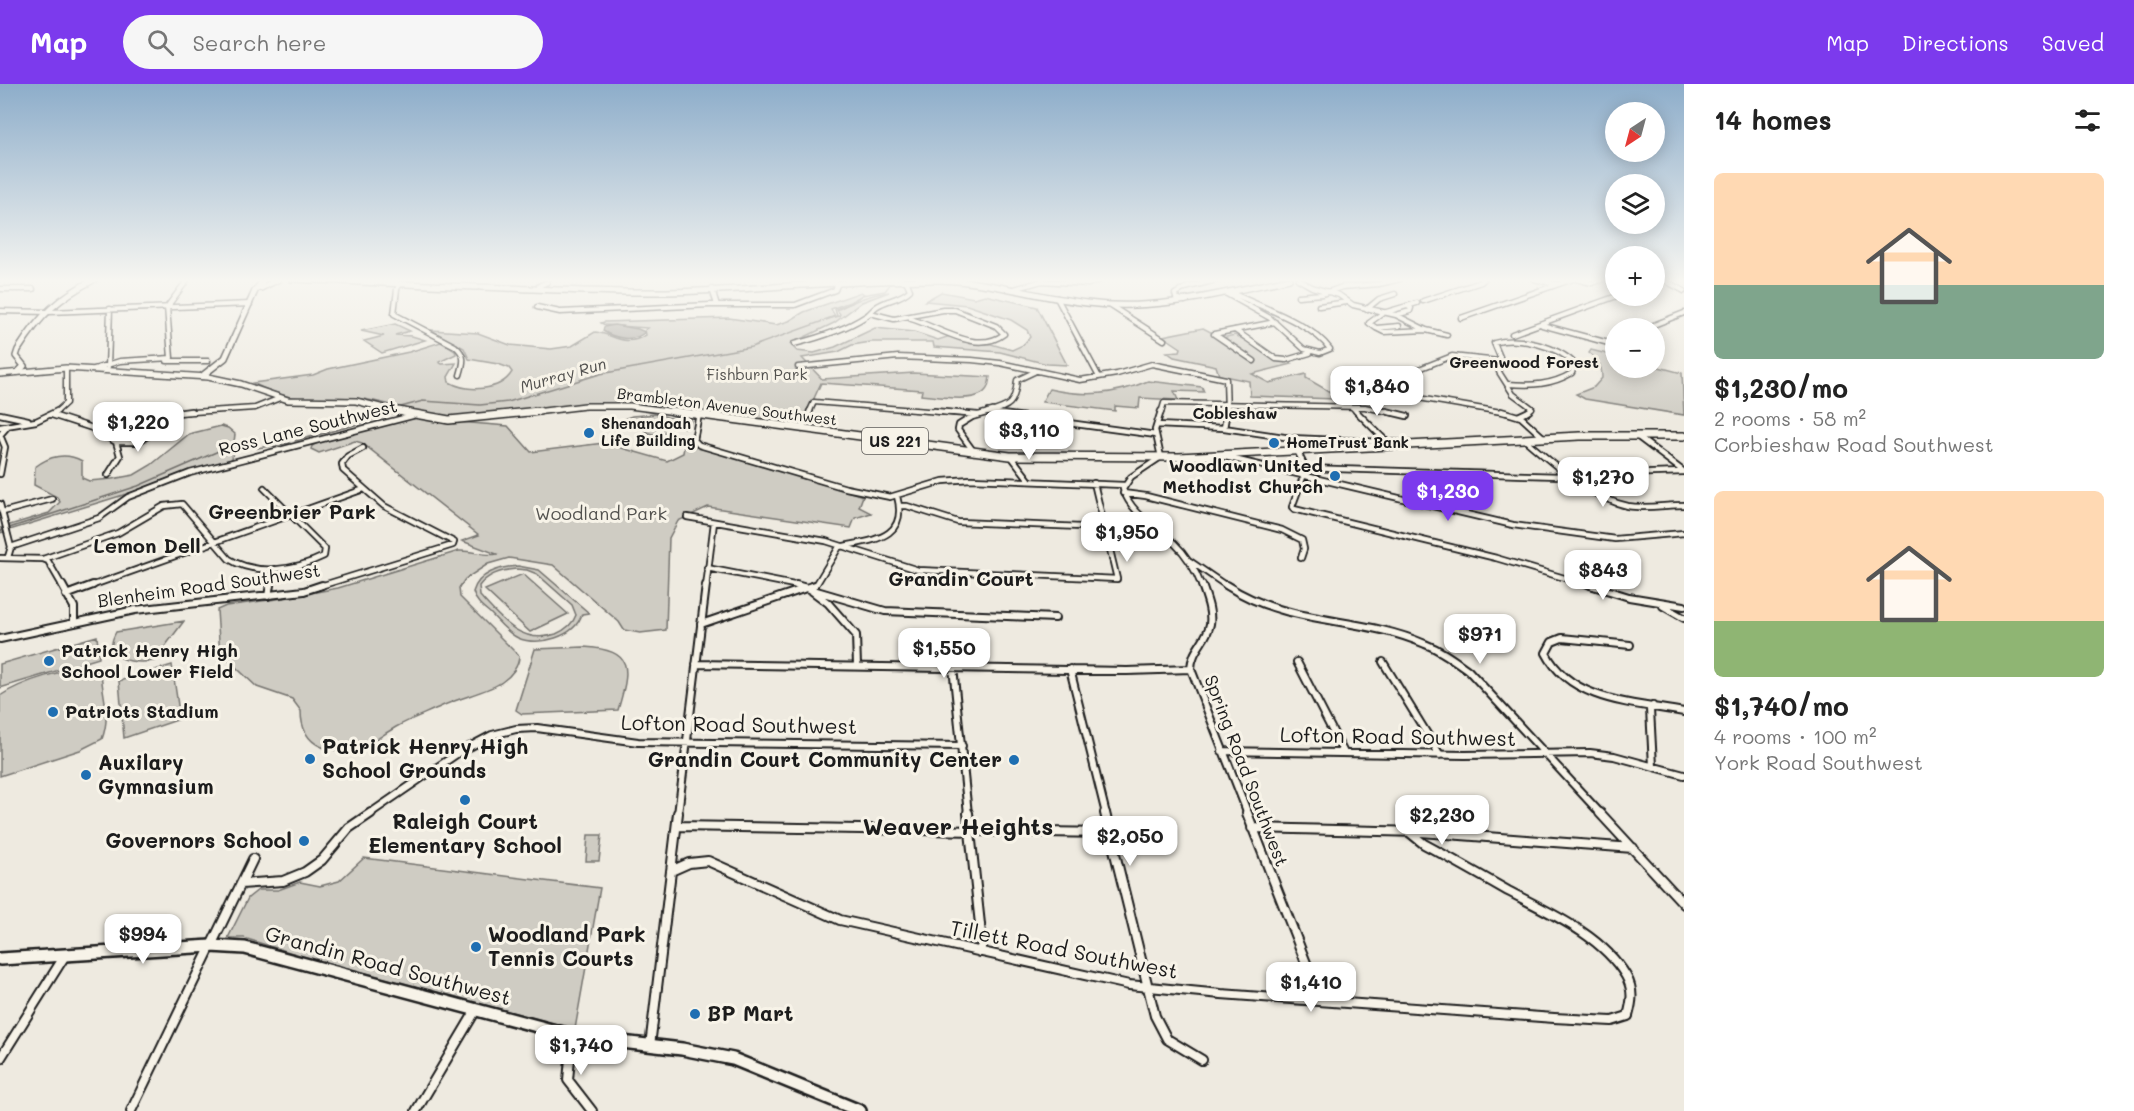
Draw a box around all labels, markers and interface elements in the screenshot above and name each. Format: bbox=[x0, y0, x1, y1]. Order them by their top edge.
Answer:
search box bbox=[123, 15, 543, 69]
text: Map bbox=[30, 24, 87, 60]
icon: search bbox=[144, 26, 177, 59]
text: Search here bbox=[192, 28, 326, 57]
text: Map bbox=[1826, 29, 1869, 56]
text: Directions bbox=[1902, 29, 2009, 56]
text: Saved bbox=[2042, 29, 2104, 56]
north arrow bbox=[1605, 102, 1665, 162]
map controls bbox=[1605, 102, 1665, 378]
text: 14 homes bbox=[1714, 103, 1832, 137]
icon: filters bbox=[2071, 104, 2104, 137]
button: layers bbox=[1605, 174, 1665, 234]
icon: home bbox=[1855, 212, 1963, 320]
button: + bbox=[1605, 246, 1665, 306]
button: − bbox=[1605, 318, 1665, 378]
district label: Greenwood Forest bbox=[1449, 351, 1599, 372]
water label: Murray Run bbox=[517, 352, 609, 397]
park label: Fishburn Park bbox=[706, 364, 808, 384]
pin: $1,840 bbox=[1328, 366, 1426, 417]
text: $1,230/mo bbox=[1714, 371, 1848, 405]
text: $1,840 bbox=[1344, 372, 1410, 398]
street label: Brambleton Avenue Southwest bbox=[616, 383, 838, 429]
street label: Ross Lane Southwest bbox=[216, 393, 400, 461]
pin: $1,220 bbox=[89, 402, 187, 453]
district label: Cobleshaw bbox=[1192, 402, 1278, 423]
text: 2 rooms · 58 m² bbox=[1714, 405, 1866, 431]
text: $1,220 bbox=[107, 408, 169, 434]
pin: $3,110 bbox=[980, 410, 1078, 461]
place label: Shenandoah Life Building bbox=[601, 413, 696, 450]
text: $3,110 bbox=[998, 416, 1060, 442]
marker: Shenandoah Life Building bbox=[582, 426, 596, 440]
road number: US 221 bbox=[862, 428, 928, 454]
text: Corbieshaw Road Southwest bbox=[1714, 431, 1994, 457]
place label: HomeTrust Bank bbox=[1286, 432, 1409, 452]
marker: HomeTrust Bank bbox=[1267, 436, 1281, 450]
place label: Woodlawn United Methodist Church bbox=[1163, 453, 1323, 498]
pin: $1,270 bbox=[1554, 457, 1652, 508]
text: $1,270 bbox=[1572, 463, 1634, 489]
marker: Woodlawn United Methodist Church bbox=[1328, 469, 1342, 483]
pin: $1,230 bbox=[1399, 471, 1497, 522]
text: $1,230 bbox=[1416, 477, 1480, 503]
district label: Greenbrier Park bbox=[208, 498, 376, 524]
park label: Woodland Park bbox=[535, 501, 667, 525]
pin: $1,950 bbox=[1078, 512, 1176, 563]
text: $1,950 bbox=[1095, 518, 1159, 544]
icon: home bbox=[1855, 530, 1963, 638]
district label: Lemon Dell bbox=[93, 532, 201, 558]
pin: $843 bbox=[1567, 550, 1639, 601]
text: $843 bbox=[1578, 556, 1628, 582]
street label: Blenheim Road Southwest bbox=[96, 557, 322, 613]
district label: Grandin Court bbox=[888, 565, 1034, 591]
pin: $971 bbox=[1444, 614, 1516, 665]
text: $971 bbox=[1458, 620, 1502, 646]
pin: $1,550 bbox=[895, 628, 993, 679]
text: $1,550 bbox=[912, 634, 976, 660]
place label: Patrick Henry High School Lower Field bbox=[61, 638, 238, 683]
marker: Patrick Henry High School Lower Field bbox=[42, 654, 56, 668]
street label: Spring Road Southwest bbox=[1199, 672, 1295, 870]
text: $1,740/mo bbox=[1714, 689, 1849, 723]
place label: Patriots Stadium bbox=[65, 699, 219, 723]
marker: Patriots Stadium bbox=[46, 705, 60, 719]
street label: Lofton Road Southwest bbox=[621, 708, 857, 739]
street label: Lofton Road Southwest bbox=[1280, 720, 1516, 751]
text: 4 rooms · 100 m² bbox=[1714, 723, 1877, 749]
place label: Patrick Henry High School Grounds bbox=[322, 732, 528, 783]
place label: Grandin Court Community Center bbox=[648, 745, 1002, 773]
place label: Auxilary Gymnasium bbox=[98, 748, 214, 800]
text: York Road Southwest bbox=[1714, 749, 1923, 775]
marker: Patrick Henry High School Grounds bbox=[303, 752, 317, 766]
marker: Grandin Court Community Center bbox=[1007, 753, 1021, 767]
marker: Auxilary Gymnasium bbox=[79, 768, 93, 782]
marker: Raleigh Court Elementary School bbox=[458, 793, 472, 807]
pin: $2,230 bbox=[1393, 795, 1491, 846]
text: $2,230 bbox=[1409, 801, 1475, 827]
place label: Raleigh Court Elementary School bbox=[368, 807, 562, 859]
district label: Weaver Heights bbox=[863, 810, 1053, 841]
pin: $2,050 bbox=[1081, 816, 1179, 867]
text: $2,050 bbox=[1096, 822, 1164, 848]
place label: Governors School bbox=[105, 826, 292, 853]
marker: Governors School bbox=[297, 834, 311, 848]
street label: Tillett Road Southwest bbox=[948, 913, 1180, 984]
pin: $994 bbox=[107, 914, 179, 965]
street label: Grandin Road Southwest bbox=[262, 919, 514, 1010]
text: $994 bbox=[118, 920, 168, 946]
place label: Woodland Park Tennis Courts bbox=[488, 920, 646, 971]
marker: Woodland Park Tennis Courts bbox=[469, 940, 483, 954]
pin: $1,410 bbox=[1262, 962, 1360, 1013]
text: $1,410 bbox=[1280, 968, 1342, 994]
place label: BP Mart bbox=[707, 999, 793, 1026]
marker: BP Mart bbox=[688, 1007, 702, 1021]
pin: $1,740 bbox=[532, 1025, 630, 1076]
text: $1,740 bbox=[549, 1031, 613, 1057]

